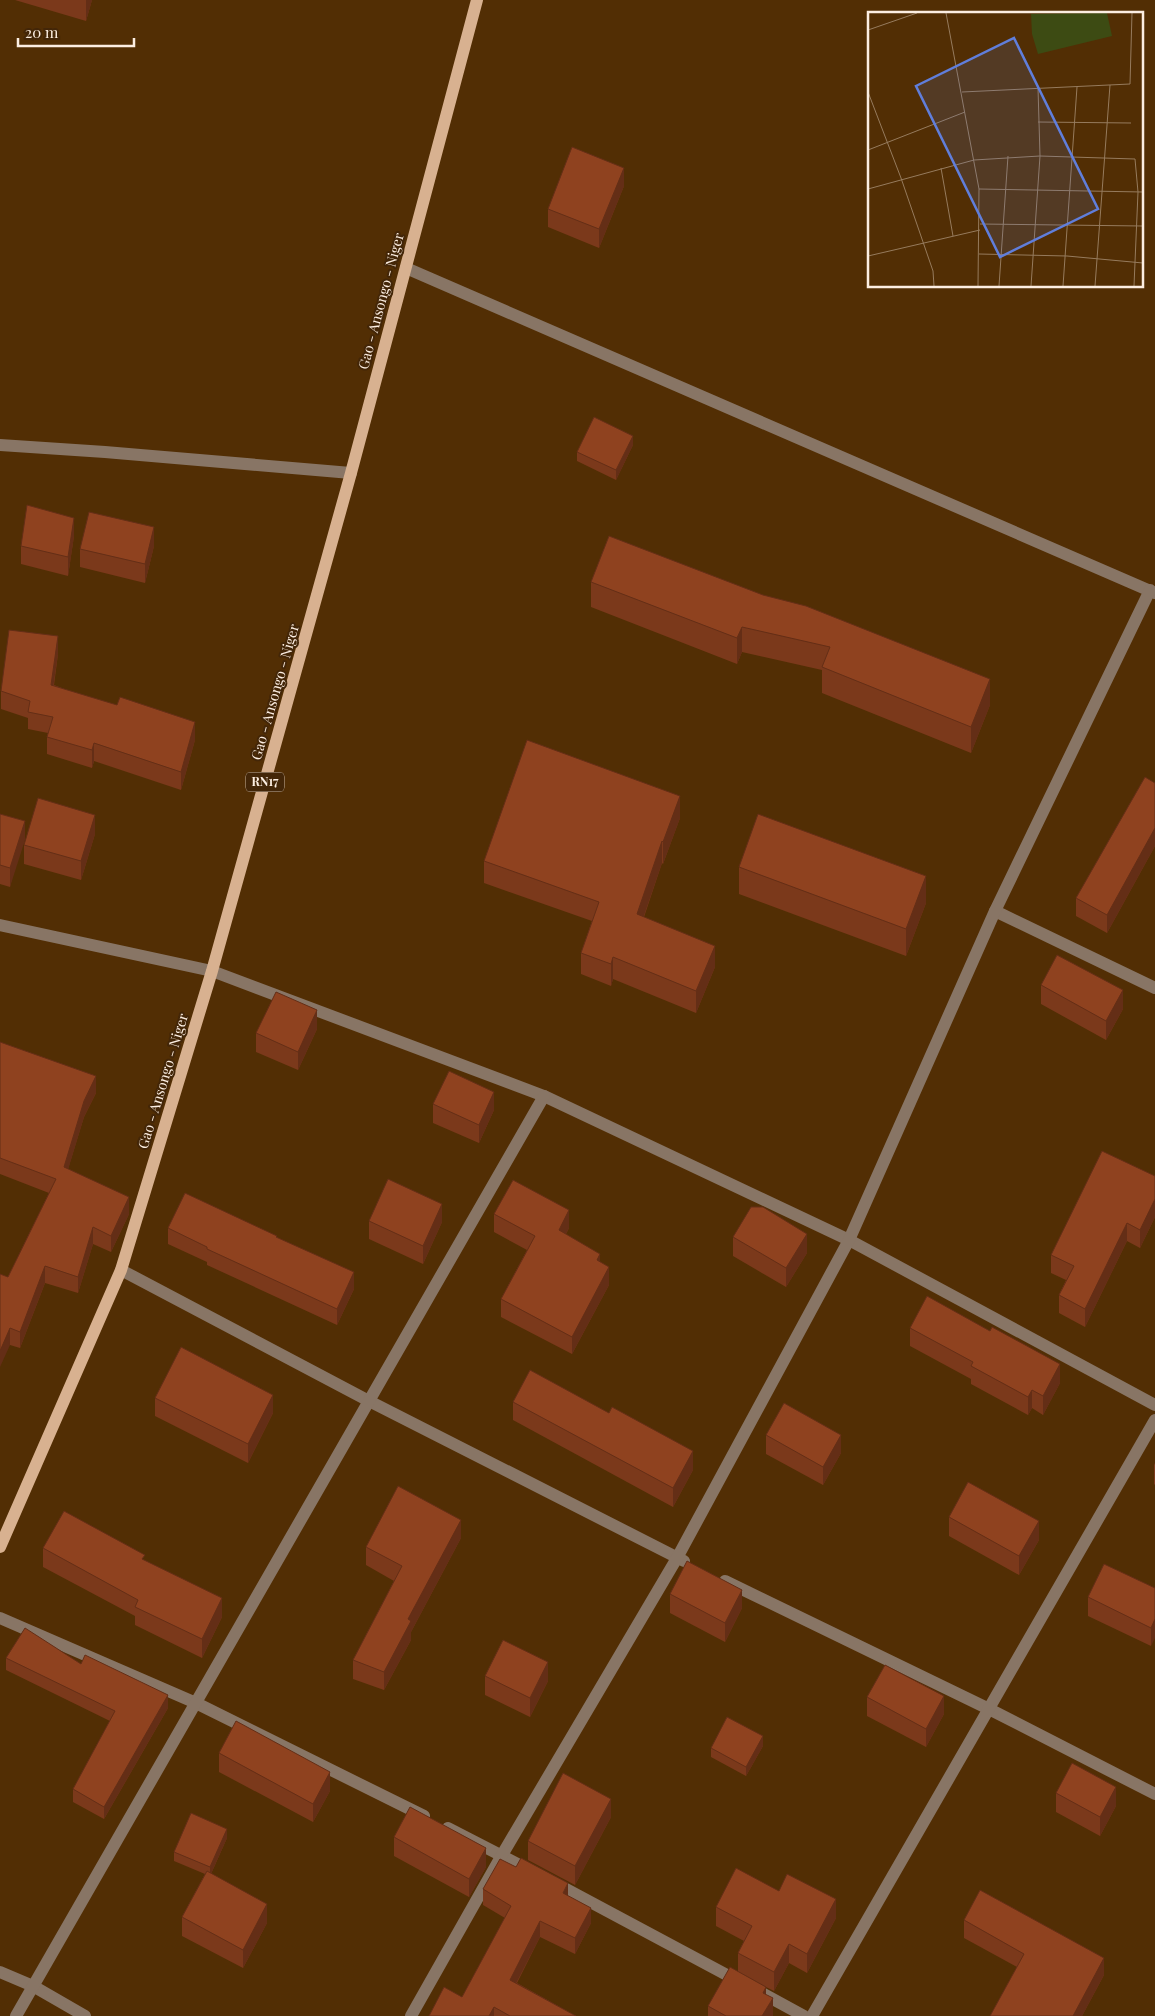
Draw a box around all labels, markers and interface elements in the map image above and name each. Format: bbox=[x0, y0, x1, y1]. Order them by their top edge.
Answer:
inset map bbox=[868, 12, 1142, 288]
scale bar bbox=[18, 15, 134, 47]
text: 20 m bbox=[25, 22, 59, 42]
street label: Gao - Ansongo - Niger bbox=[353, 230, 408, 371]
street label: Gao - Ansongo - Niger bbox=[246, 621, 303, 762]
road number: RN17 bbox=[246, 772, 284, 792]
street label: Gao - Ansongo - Niger bbox=[133, 1010, 192, 1151]

